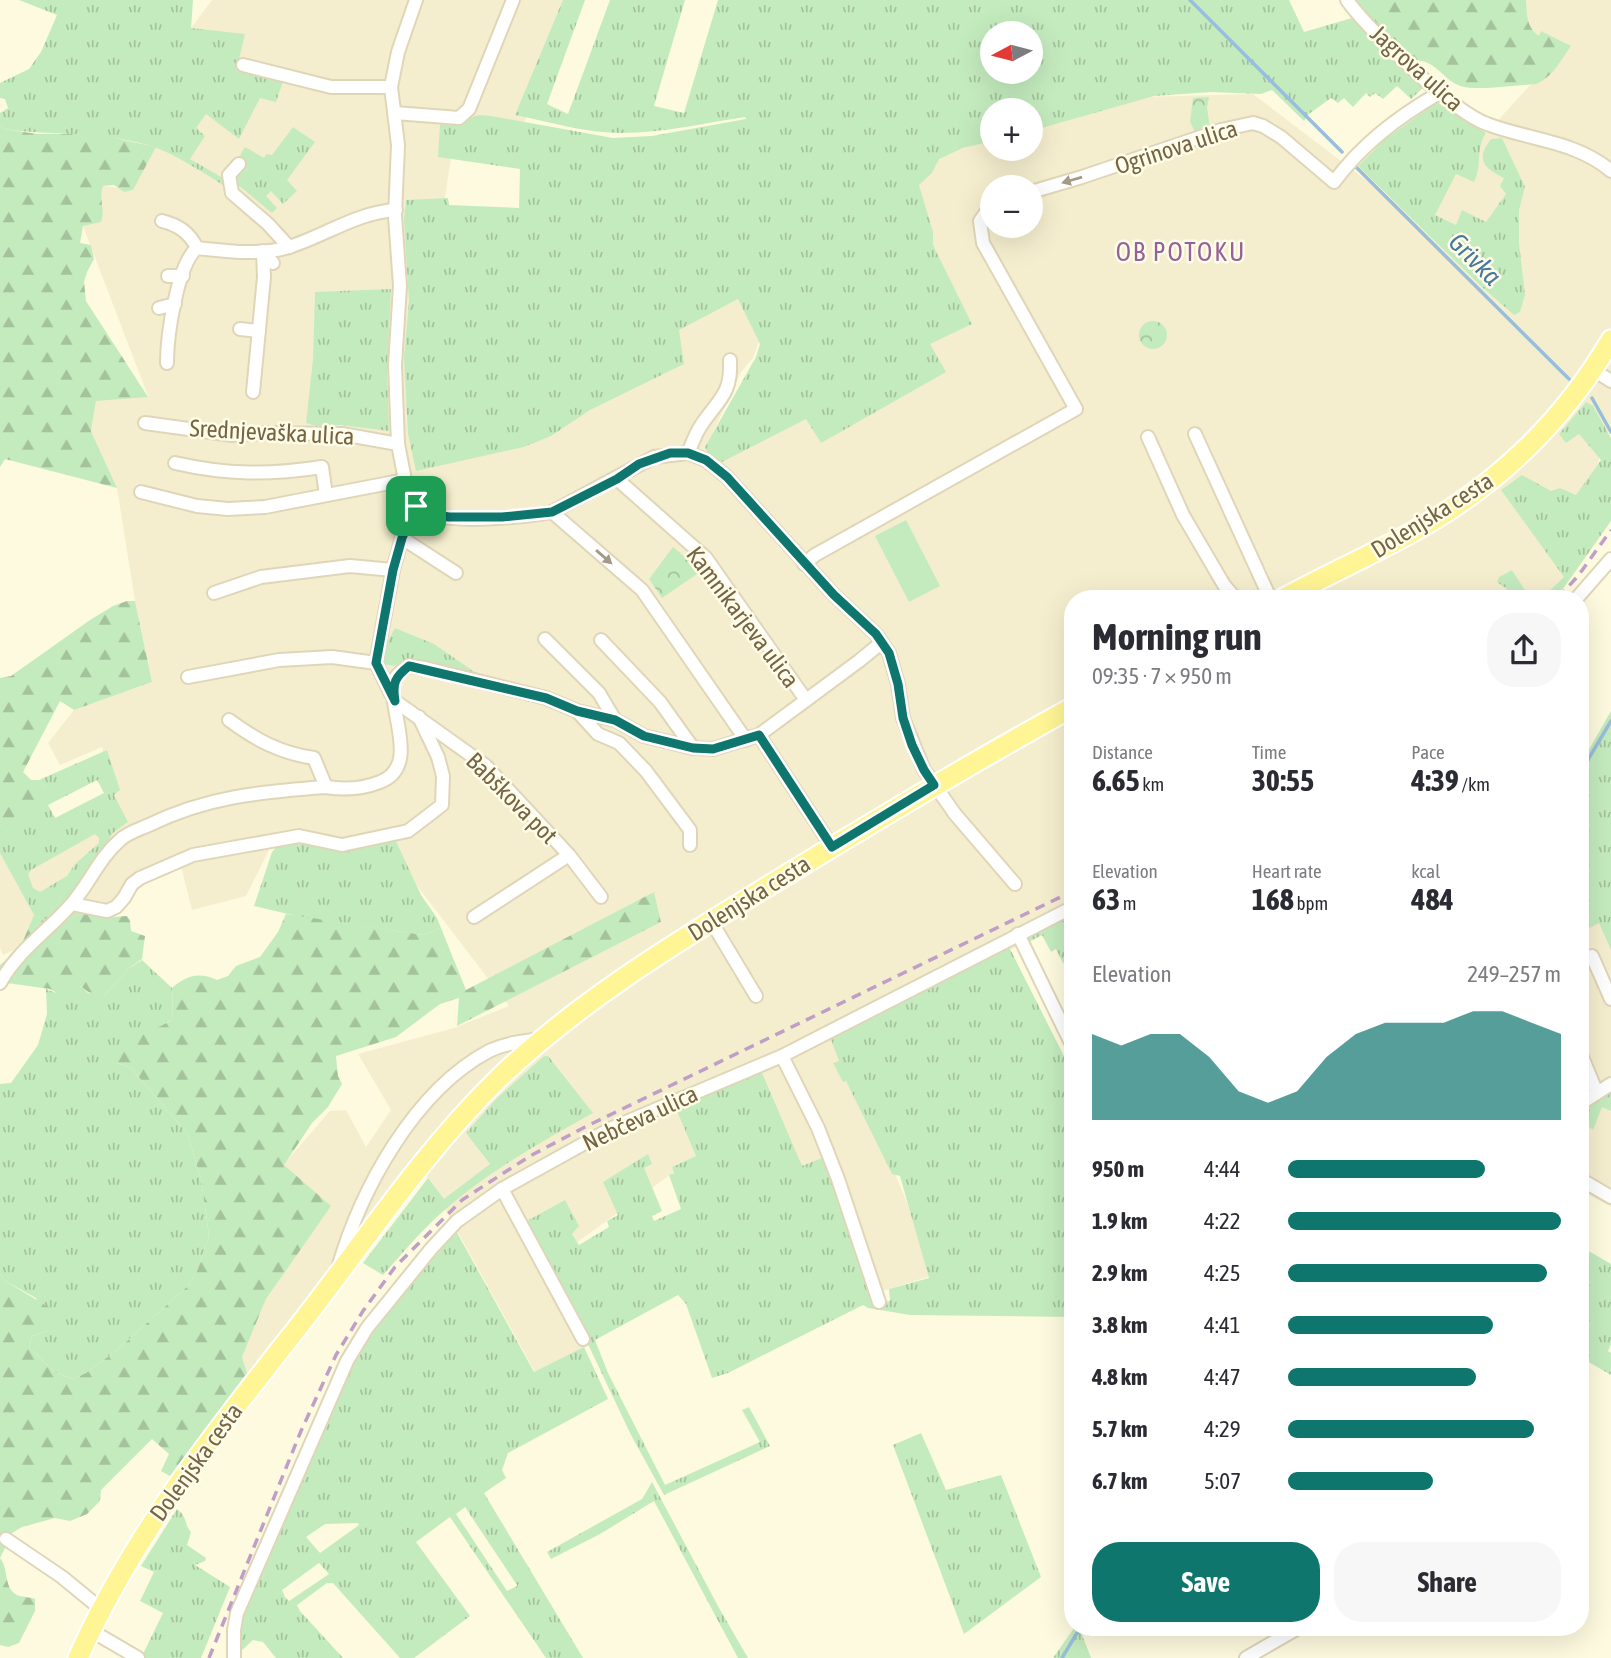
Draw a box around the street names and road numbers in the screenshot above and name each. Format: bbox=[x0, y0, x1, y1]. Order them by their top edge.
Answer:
street label: Jagrova ulica bbox=[1365, 20, 1469, 116]
street label: Ogrinova ulica bbox=[1111, 115, 1241, 179]
street label: Srednjevaška ulica bbox=[189, 414, 355, 450]
street label: Dolenjska cesta bbox=[1366, 467, 1498, 563]
street label: Kamnikarjeva ulica bbox=[681, 541, 805, 693]
street label: Babškova pot bbox=[461, 747, 563, 849]
street label: Dolenjska cesta bbox=[683, 850, 815, 946]
street label: Nebčeva ulica bbox=[578, 1080, 702, 1156]
street label: Dolenjska cesta bbox=[144, 1398, 248, 1526]

